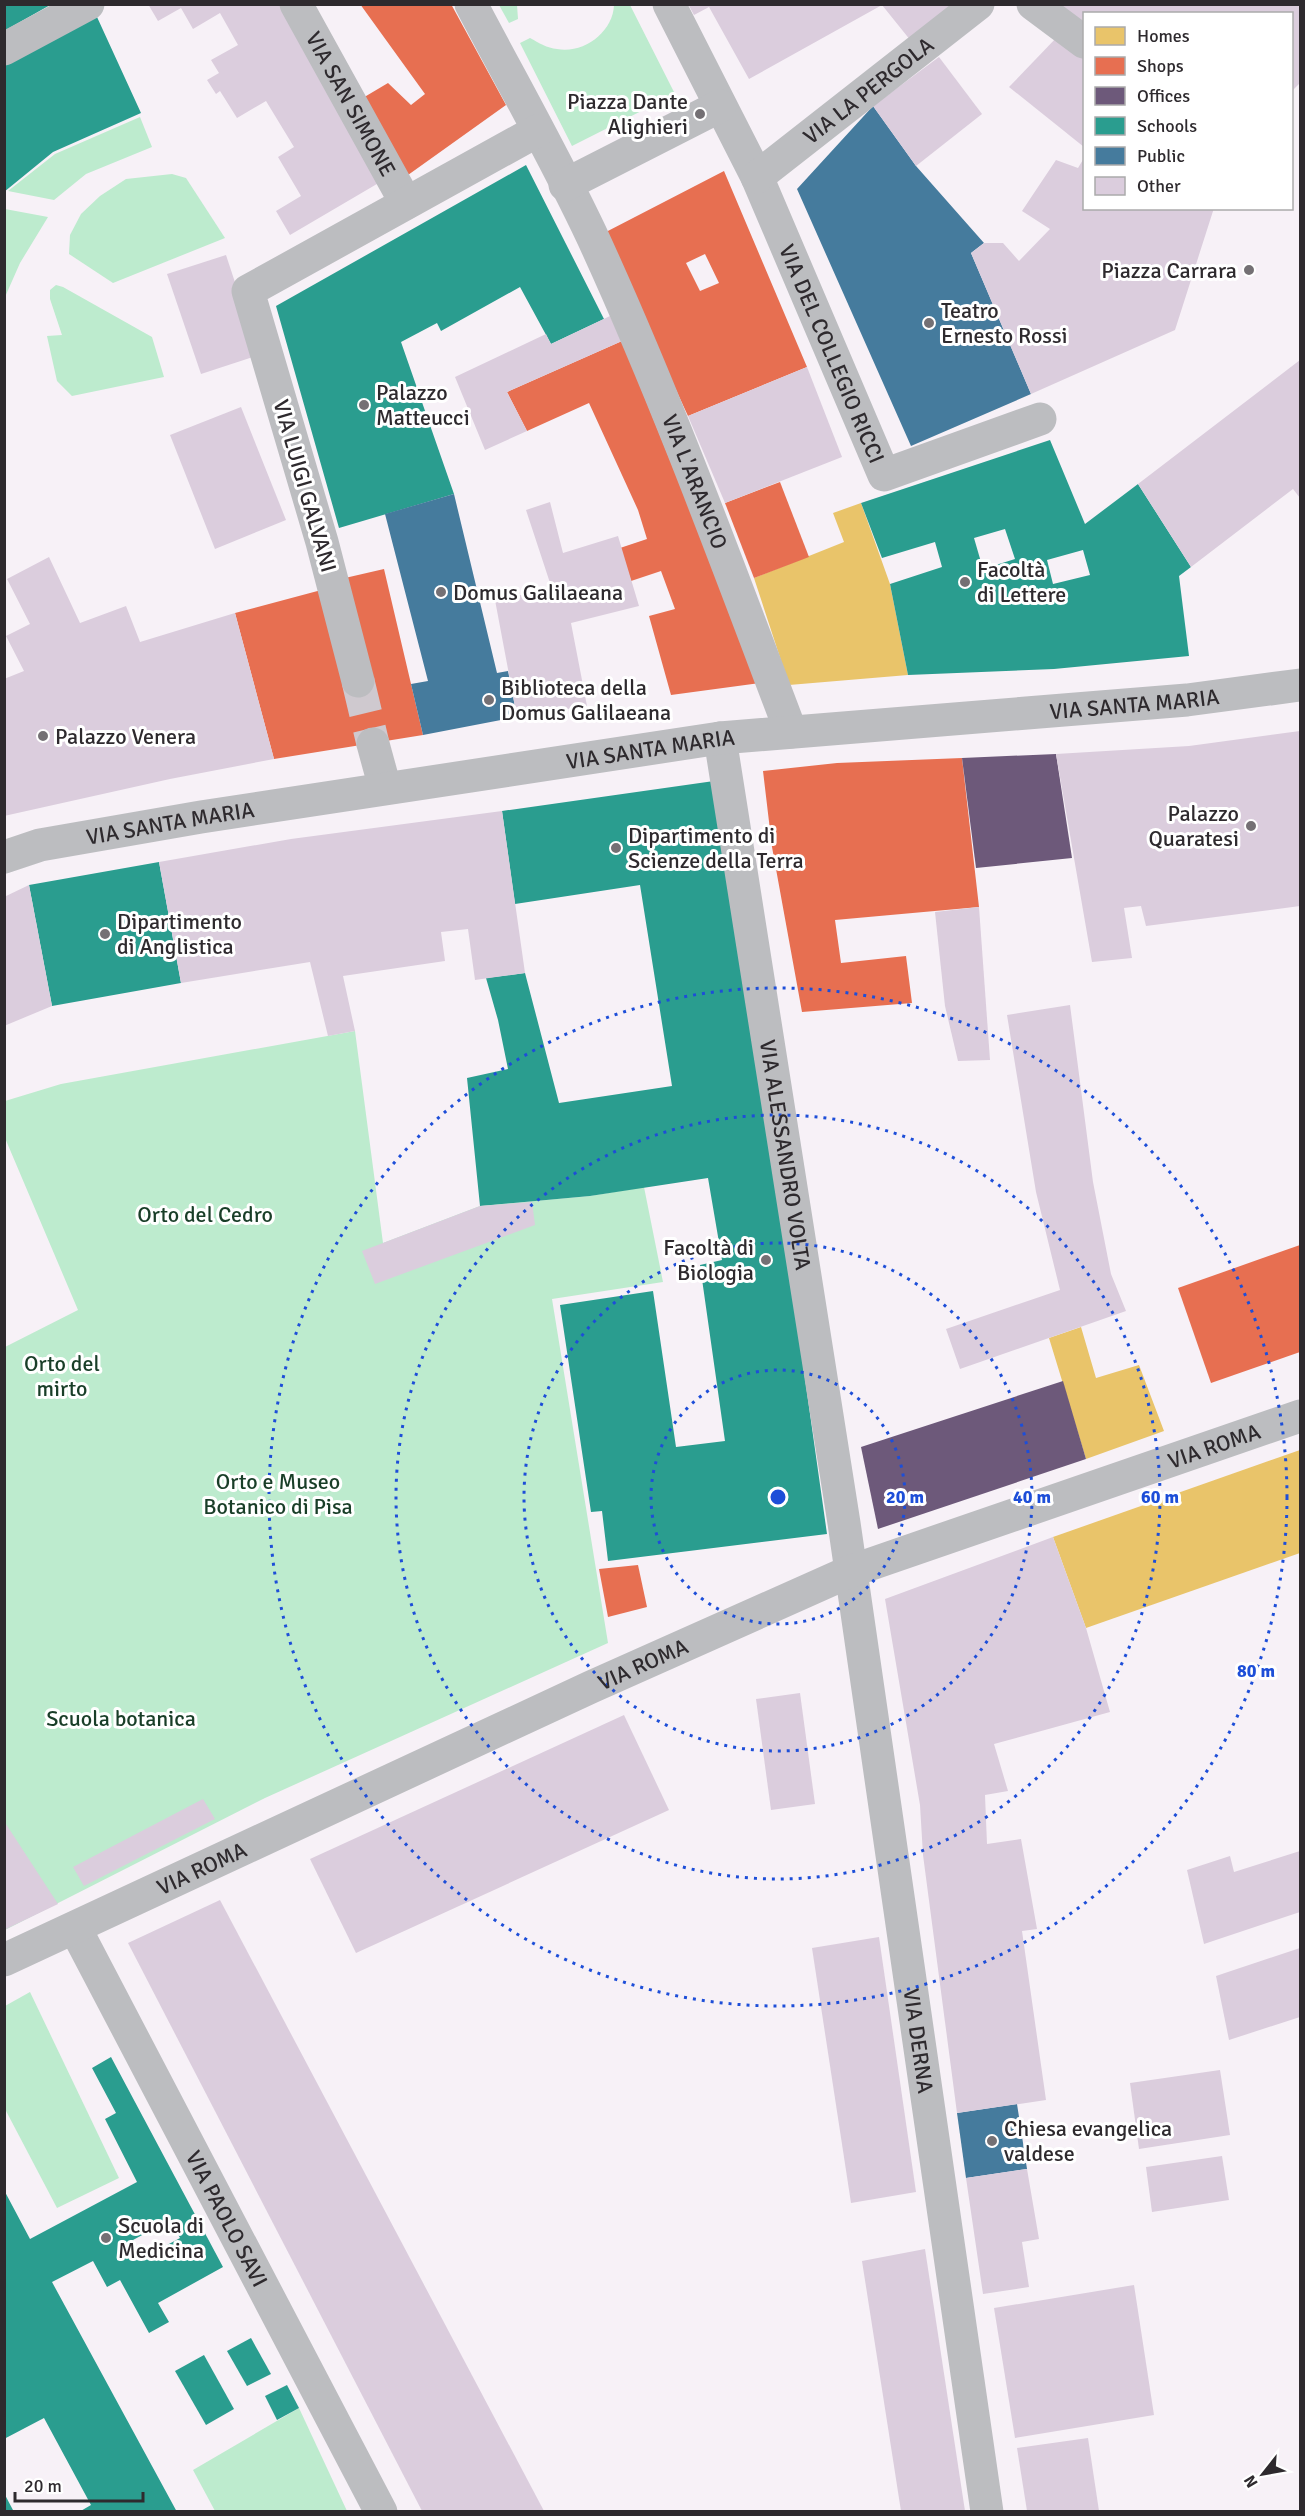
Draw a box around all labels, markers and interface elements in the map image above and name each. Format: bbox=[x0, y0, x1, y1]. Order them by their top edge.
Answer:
legend bbox=[1083, 12, 1293, 210]
text: Homes bbox=[1137, 25, 1190, 47]
street label: VIA SAN SIMONE bbox=[300, 27, 402, 181]
street label: VIA LA PERGOLA bbox=[797, 30, 939, 149]
text: Shops bbox=[1137, 55, 1184, 77]
text: Offices bbox=[1137, 85, 1190, 107]
place label: Piazza Dante Alighieri bbox=[567, 88, 688, 140]
marker: Piazza Dante Alighieri bbox=[693, 107, 707, 121]
text: Schools bbox=[1137, 115, 1197, 137]
text: Public bbox=[1137, 145, 1185, 167]
text: Other bbox=[1137, 175, 1181, 197]
street label: VIA DEL COLLEGIO RICCI bbox=[774, 240, 891, 467]
place label: Piazza Carrara bbox=[1101, 257, 1237, 284]
marker: Piazza Carrara bbox=[1242, 263, 1256, 277]
place label: Teatro Ernesto Rossi bbox=[941, 297, 1068, 349]
marker: Teatro Ernesto Rossi bbox=[922, 316, 936, 330]
place label: Palazzo Matteucci bbox=[376, 379, 470, 431]
street label: VIA LUIGI GALVANI bbox=[267, 397, 343, 575]
marker: Palazzo Matteucci bbox=[357, 398, 371, 412]
street label: VIA L'ARANCIO bbox=[657, 410, 734, 553]
place label: Facoltà di Lettere bbox=[977, 556, 1066, 608]
marker: Facoltà di Lettere bbox=[958, 575, 972, 589]
place label: Domus Galilaeana bbox=[453, 579, 623, 606]
marker: Domus Galilaeana bbox=[434, 585, 448, 599]
place label: Biblioteca della Domus Galilaeana bbox=[501, 674, 671, 726]
street label: VIA SANTA MARIA bbox=[1048, 682, 1221, 725]
marker: Biblioteca della Domus Galilaeana bbox=[482, 693, 496, 707]
place label: Palazzo Venera bbox=[55, 723, 196, 750]
street label: VIA SANTA MARIA bbox=[564, 723, 736, 775]
marker: Palazzo Venera bbox=[36, 729, 50, 743]
street label: VIA SANTA MARIA bbox=[84, 795, 257, 850]
place label: Palazzo Quaratesi bbox=[1148, 800, 1239, 852]
marker: Palazzo Quaratesi bbox=[1244, 819, 1258, 833]
place label: Dipartimento di Scienze della Terra bbox=[628, 822, 804, 874]
marker: Dipartimento di Scienze della Terra bbox=[609, 841, 623, 855]
place label: Dipartimento di Anglistica bbox=[117, 908, 242, 960]
marker: Dipartimento di Anglistica bbox=[98, 927, 112, 941]
street label: VIA ALESSANDRO VOLTA bbox=[754, 1038, 817, 1272]
park label: Orto del Cedro bbox=[137, 1201, 273, 1228]
place label: Facoltà di Biologia bbox=[663, 1234, 754, 1286]
marker: Facoltà di Biologia bbox=[759, 1253, 773, 1267]
park label: Orto del mirto bbox=[24, 1350, 100, 1402]
street label: VIA ROMA bbox=[1164, 1417, 1264, 1474]
park label: Orto e Museo Botanico di Pisa bbox=[203, 1468, 353, 1520]
text: 20 m bbox=[886, 1486, 924, 1508]
text: 40 m bbox=[1013, 1486, 1051, 1508]
text: 60 m bbox=[1141, 1486, 1179, 1508]
centre of rings bbox=[768, 1487, 788, 1507]
street label: VIA ROMA bbox=[593, 1632, 693, 1696]
text: 80 m bbox=[1237, 1660, 1275, 1682]
park label: Scuola botanica bbox=[46, 1705, 196, 1732]
street label: VIA ROMA bbox=[152, 1835, 251, 1901]
street label: VIA DERNA bbox=[898, 1987, 940, 2096]
place label: Chiesa evangelica valdese bbox=[1004, 2115, 1172, 2167]
marker: Chiesa evangelica valdese bbox=[985, 2134, 999, 2148]
street label: VIA PAOLO SAVI bbox=[180, 2146, 274, 2291]
place label: Scuola di Medicina bbox=[118, 2212, 204, 2264]
marker: Scuola di Medicina bbox=[99, 2231, 113, 2245]
north arrow bbox=[1233, 2444, 1293, 2504]
scale bar bbox=[15, 2465, 142, 2503]
text: N bbox=[1240, 2471, 1262, 2491]
text: 20 m bbox=[24, 2475, 62, 2497]

